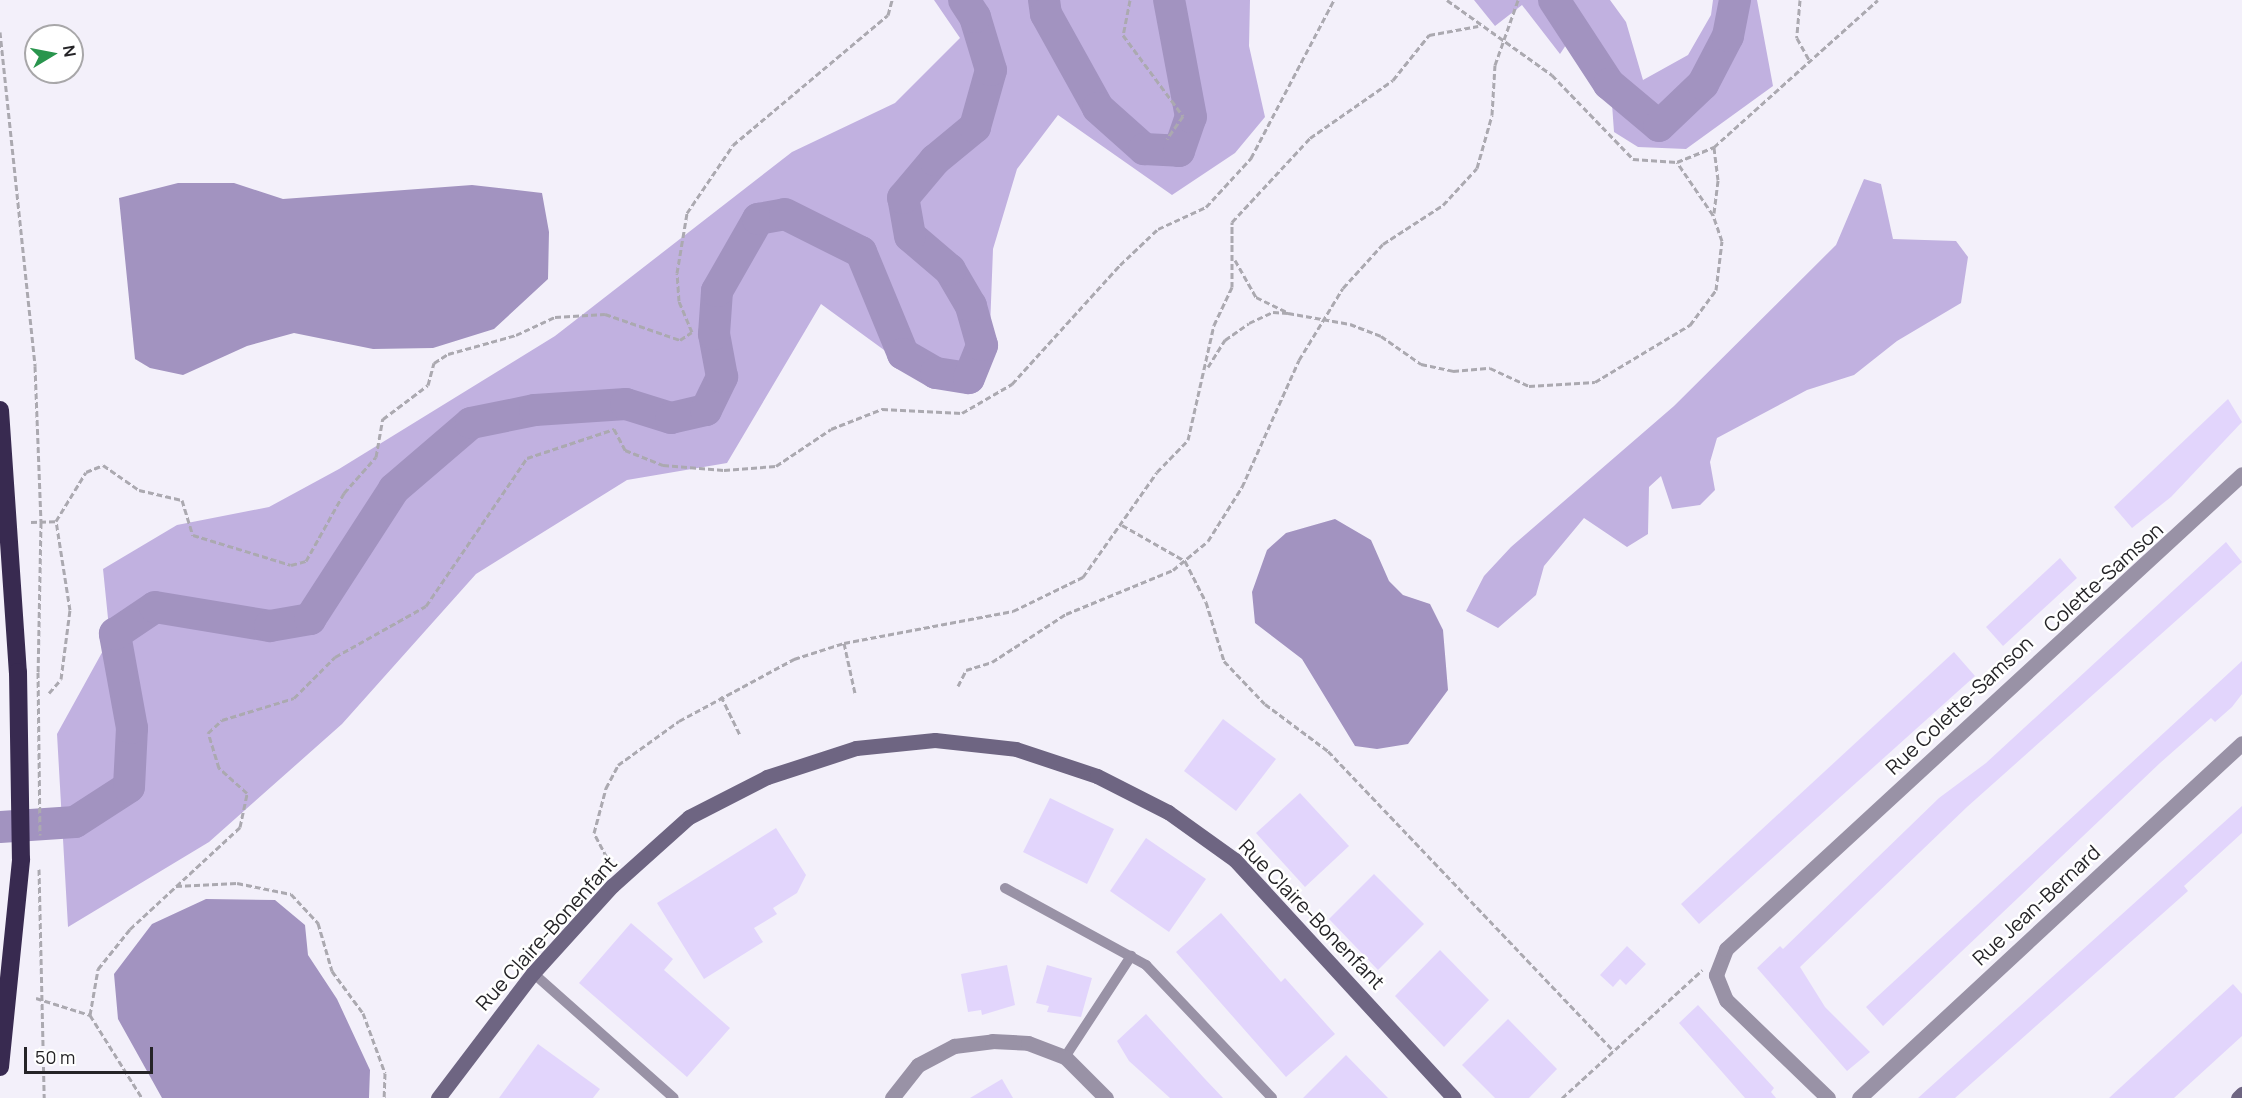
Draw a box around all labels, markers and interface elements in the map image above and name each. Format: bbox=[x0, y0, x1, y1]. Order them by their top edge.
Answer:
north arrow bbox=[24, 24, 84, 84]
text: N bbox=[58, 44, 82, 59]
street label: Colette-Samson bbox=[2038, 517, 2168, 637]
street label: Rue Colette-Samson bbox=[1881, 631, 2037, 779]
street label: Rue Claire-Bonenfant bbox=[1234, 834, 1390, 994]
street label: Rue Jean-Bernard bbox=[1967, 840, 2105, 970]
street label: Rue Claire-Bonenfant bbox=[471, 851, 621, 1015]
scale bar bbox=[27, 1035, 156, 1073]
text: 50 m bbox=[35, 1045, 75, 1069]

